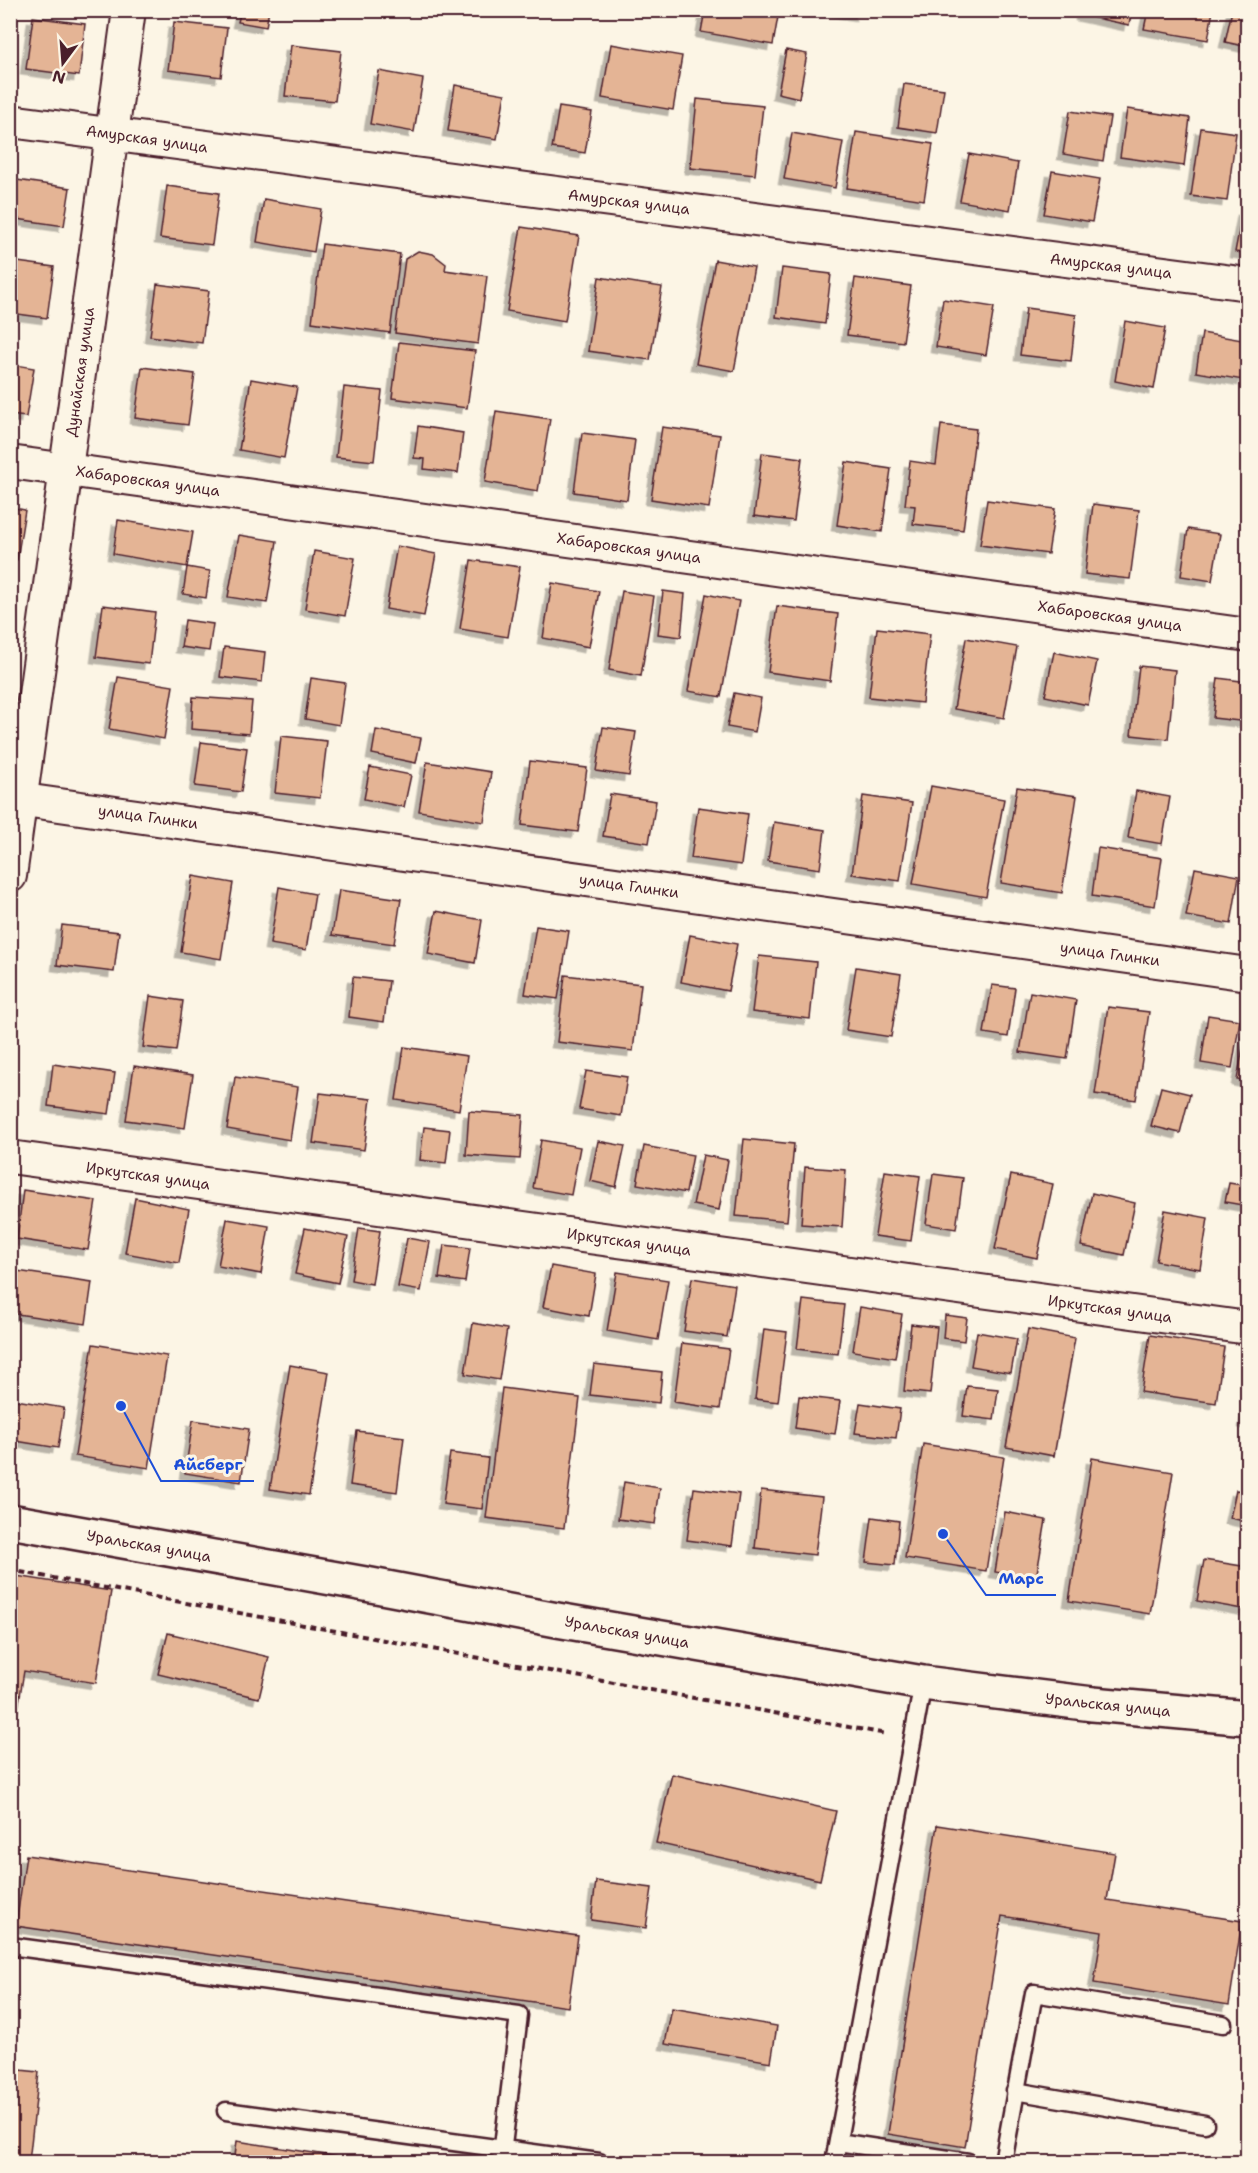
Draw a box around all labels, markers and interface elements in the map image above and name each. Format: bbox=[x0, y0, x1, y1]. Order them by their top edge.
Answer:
north arrow bbox=[33, 33, 93, 93]
text: N bbox=[50, 65, 68, 89]
street label: Амурская улица bbox=[85, 121, 210, 158]
street label: Амурская улица bbox=[567, 185, 692, 219]
street label: Амурская улица bbox=[1049, 249, 1174, 283]
street label: Дунайская улица bbox=[61, 305, 99, 438]
street label: Хабаровская улица bbox=[75, 461, 222, 501]
street label: Хабаровская улица bbox=[556, 528, 703, 568]
street label: Хабаровская улица bbox=[1037, 596, 1184, 636]
street label: улица Глинки bbox=[97, 800, 199, 834]
street label: улица Глинки bbox=[578, 869, 680, 903]
street label: улица Глинки bbox=[1059, 937, 1161, 971]
street label: Иркутская улица bbox=[85, 1157, 212, 1195]
street label: Иркутская улица bbox=[566, 1223, 693, 1261]
street label: Иркутская улица bbox=[1047, 1290, 1174, 1328]
callout: Айсберг bbox=[161, 1447, 254, 1481]
text: Айсберг bbox=[173, 1454, 243, 1475]
street label: Уральская улица bbox=[85, 1525, 213, 1567]
callout: Марс bbox=[986, 1561, 1056, 1595]
text: Марс bbox=[998, 1568, 1044, 1589]
street label: Уральская улица bbox=[563, 1611, 691, 1653]
street label: Уральская улица bbox=[1044, 1688, 1172, 1722]

